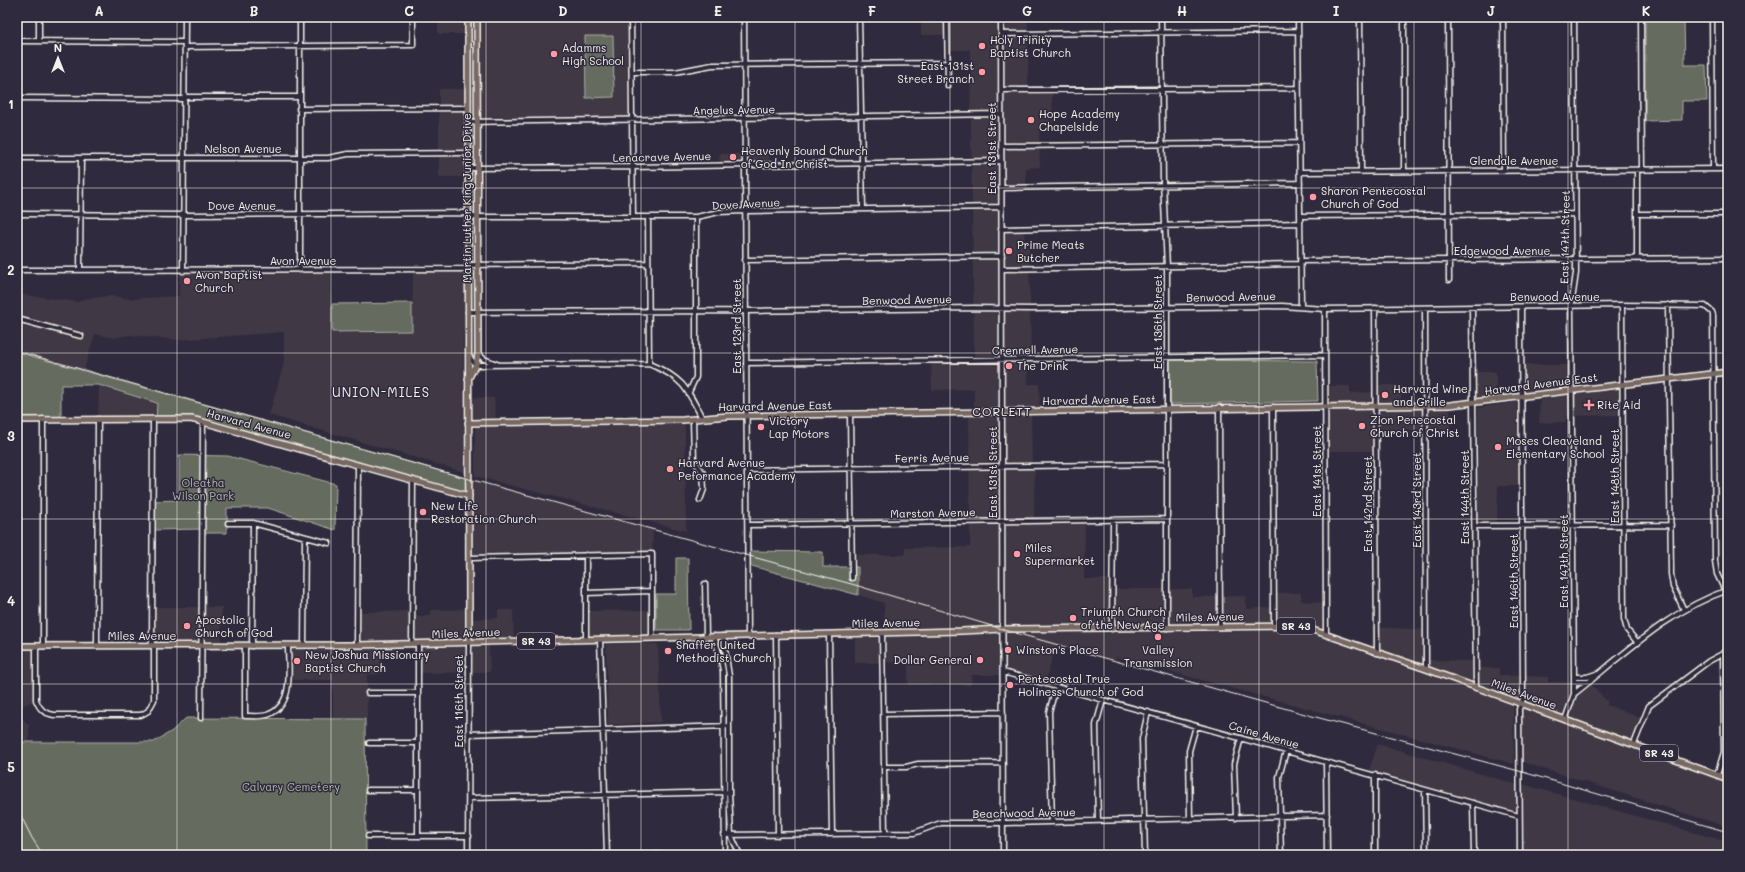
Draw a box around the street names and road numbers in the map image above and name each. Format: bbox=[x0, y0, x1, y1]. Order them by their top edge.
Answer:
street label: Angelus Avenue bbox=[693, 101, 776, 118]
street label: East 131st Street bbox=[984, 102, 999, 194]
street label: Martin Luther King Junior Drive bbox=[459, 113, 474, 283]
street label: Nelson Avenue bbox=[204, 141, 282, 156]
street label: Lenacrave Avenue bbox=[613, 148, 712, 165]
street label: Glendale Avenue bbox=[1470, 153, 1559, 168]
street label: East 147th Street bbox=[1556, 190, 1573, 284]
street label: Dove Avenue bbox=[711, 194, 781, 213]
street label: Dove Avenue bbox=[208, 198, 276, 213]
street label: Edgewood Avenue bbox=[1454, 243, 1550, 258]
street label: Avon Avenue bbox=[270, 253, 336, 268]
street label: East 136th Street bbox=[1150, 275, 1165, 369]
street label: East 123rd Street bbox=[729, 278, 744, 374]
street label: Benwood Avenue bbox=[1186, 288, 1276, 305]
street label: Benwood Avenue bbox=[1510, 289, 1600, 304]
street label: Benwood Avenue bbox=[862, 291, 952, 308]
street label: Crennell Avenue bbox=[992, 341, 1078, 358]
street label: Harvard Avenue East bbox=[1484, 369, 1599, 398]
street label: Harvard Avenue East bbox=[1042, 391, 1156, 408]
street label: Harvard Avenue East bbox=[718, 397, 832, 414]
street label: Harvard Avenue bbox=[205, 405, 293, 442]
street label: East 141st Street bbox=[1309, 425, 1324, 517]
street label: East 131st Street bbox=[985, 426, 1000, 518]
street label: East 148th Street bbox=[1607, 429, 1622, 523]
street label: Ferris Avenue bbox=[895, 449, 969, 466]
street label: East 144th Street bbox=[1457, 450, 1472, 544]
street label: East 143rd Street bbox=[1409, 452, 1424, 548]
street label: East 142nd Street bbox=[1360, 456, 1375, 552]
street label: Marston Avenue bbox=[890, 504, 976, 521]
street label: East 147th Street bbox=[1556, 514, 1571, 608]
street label: East 146th Street bbox=[1506, 534, 1521, 628]
street label: Miles Avenue bbox=[1176, 608, 1245, 625]
street label: Miles Avenue bbox=[852, 614, 921, 631]
road number: SR 43 bbox=[1277, 618, 1315, 634]
street label: Miles Avenue bbox=[431, 624, 501, 641]
street label: Miles Avenue bbox=[108, 628, 176, 643]
road number: SR 43 bbox=[517, 633, 555, 649]
street label: East 116th Street bbox=[451, 654, 466, 747]
street label: Miles Avenue bbox=[1489, 675, 1559, 712]
street label: Caine Avenue bbox=[1227, 717, 1301, 752]
road number: SR 43 bbox=[1640, 745, 1678, 761]
street label: Beachwood Avenue bbox=[972, 804, 1076, 821]

